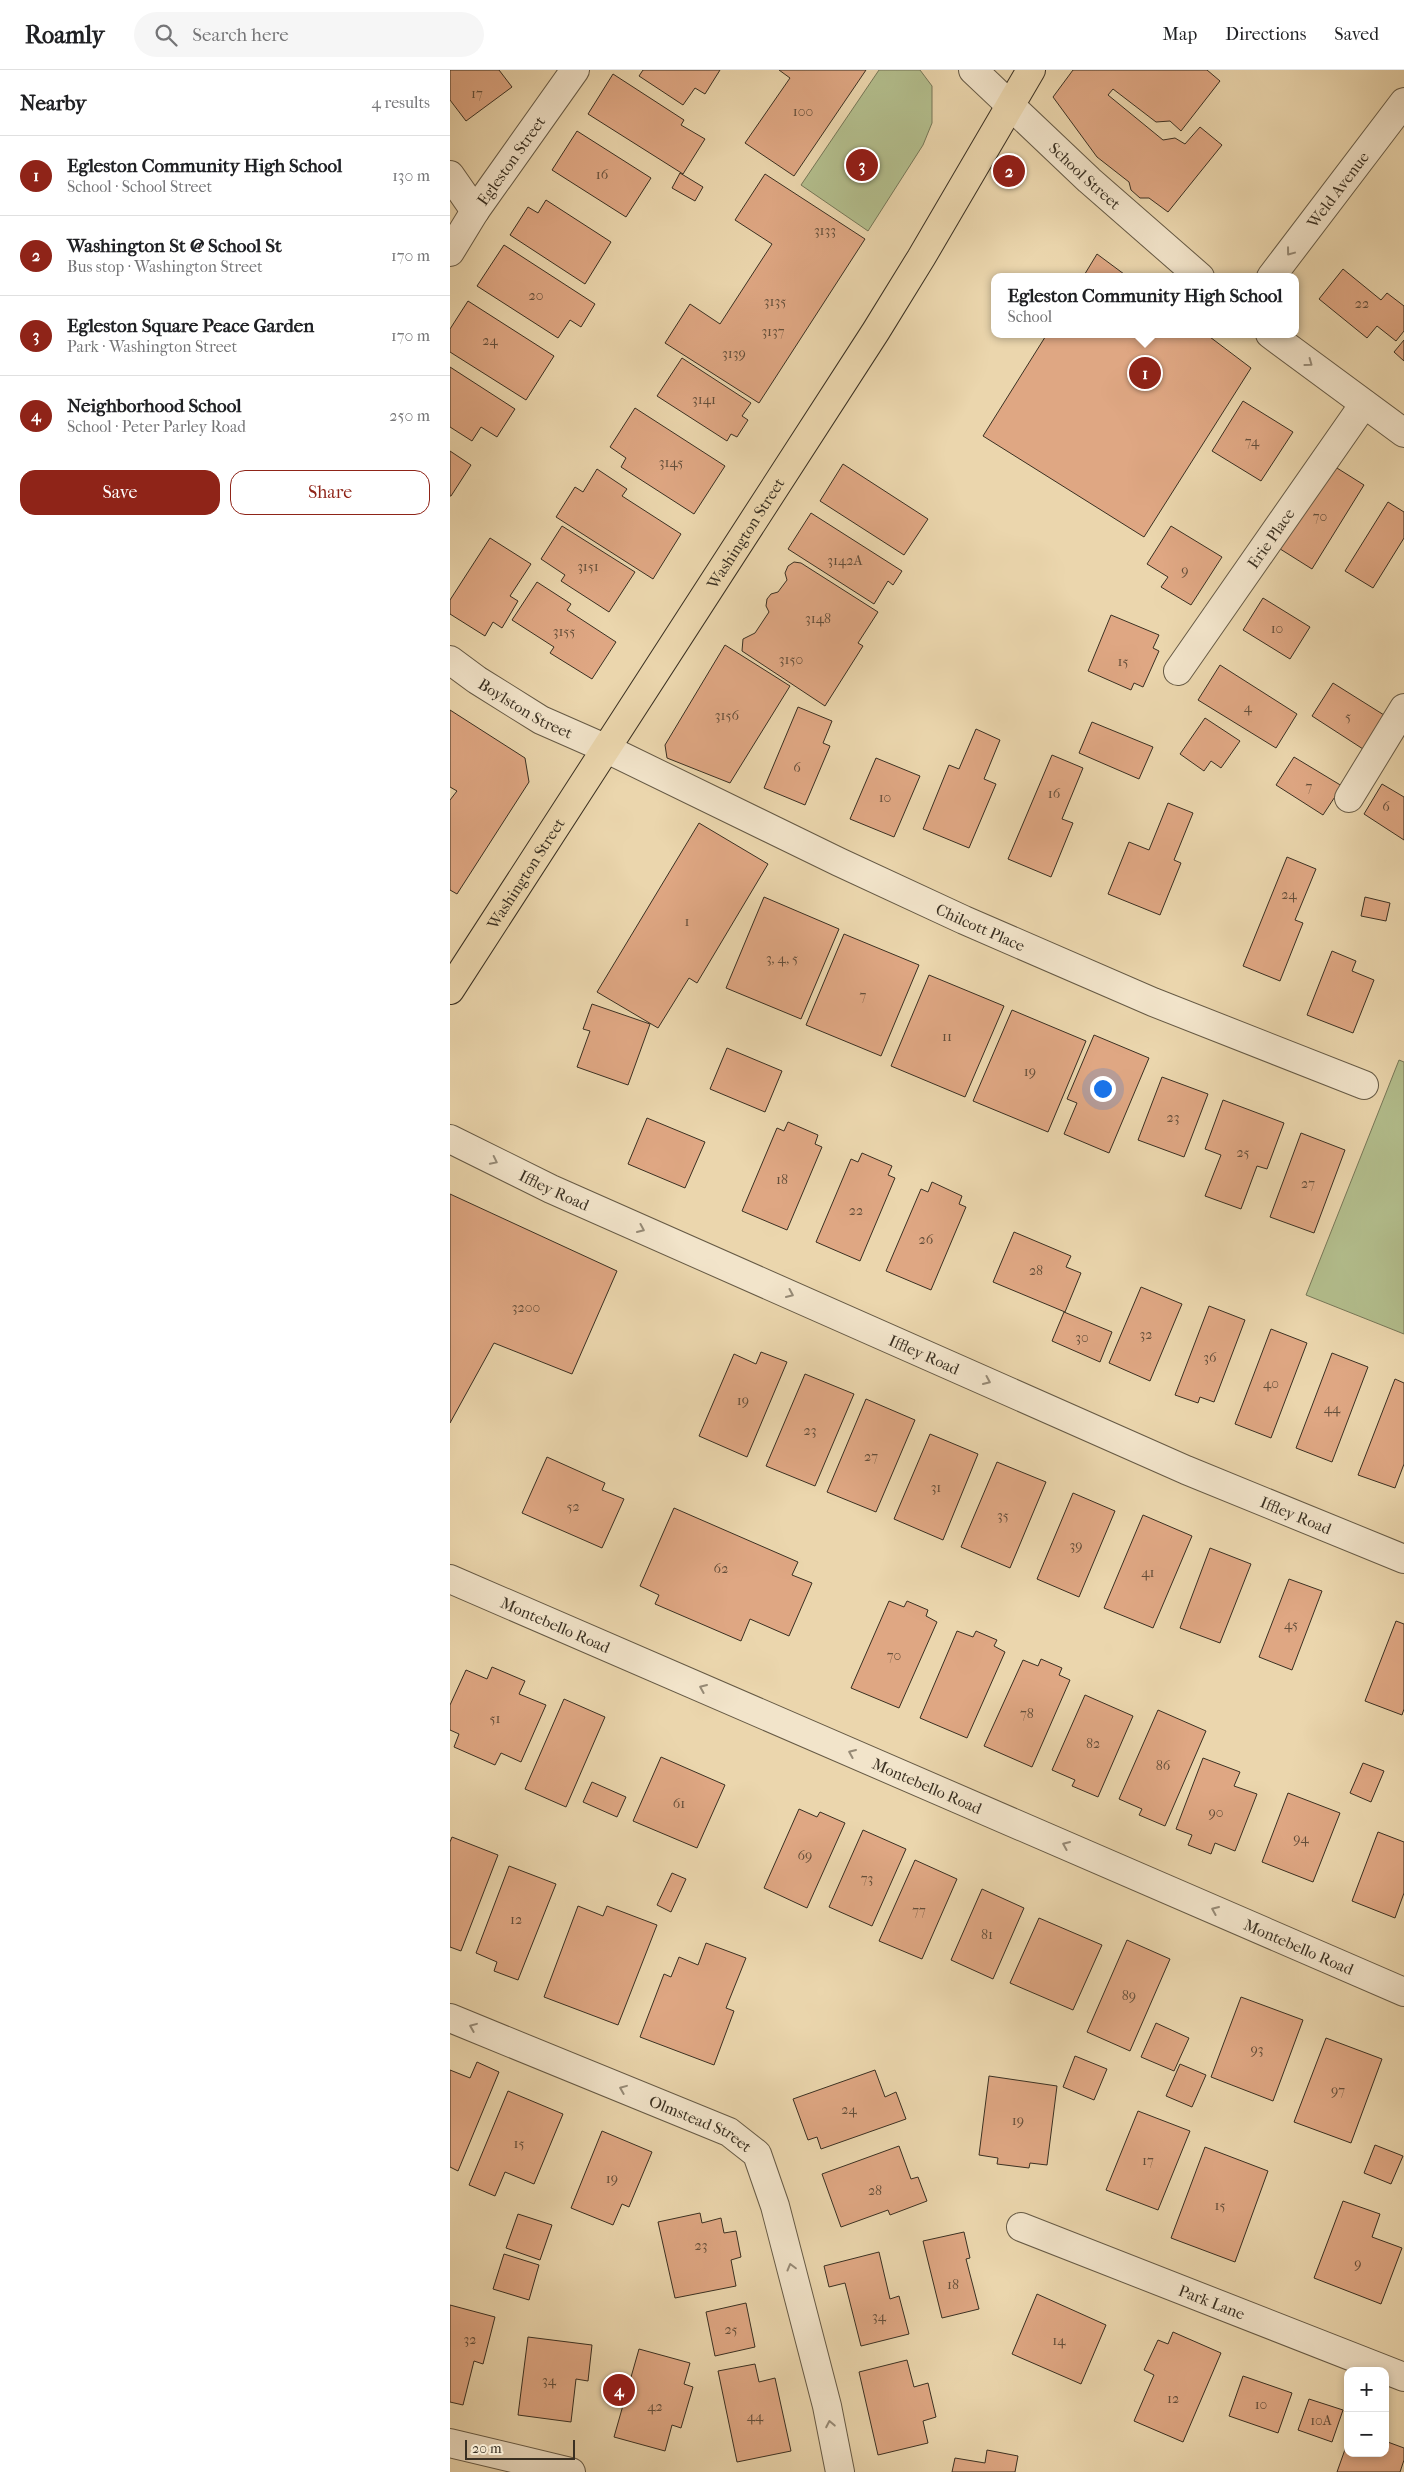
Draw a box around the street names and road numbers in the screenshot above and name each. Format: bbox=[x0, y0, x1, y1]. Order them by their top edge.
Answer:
street label: Egleston Street bbox=[473, 112, 549, 209]
street label: School Street bbox=[1045, 138, 1125, 213]
street label: Weld Avenue bbox=[1302, 148, 1373, 232]
street label: Washington Street bbox=[702, 474, 788, 593]
street label: Erie Place bbox=[1243, 504, 1298, 572]
street label: Boylston Street bbox=[475, 674, 576, 742]
street label: Washington Street bbox=[482, 814, 568, 933]
street label: Chilcott Place bbox=[933, 899, 1028, 955]
street label: Iffley Road bbox=[516, 1165, 592, 1214]
street label: Iffley Road bbox=[886, 1330, 963, 1378]
street label: Iffley Road bbox=[1258, 1492, 1335, 1538]
street label: Montebello Road bbox=[498, 1593, 613, 1657]
street label: Montebello Road bbox=[870, 1754, 985, 1818]
street label: Montebello Road bbox=[1241, 1914, 1357, 1979]
street label: Olmstead Street bbox=[646, 2091, 756, 2156]
street label: Park Lane bbox=[1176, 2280, 1248, 2323]

